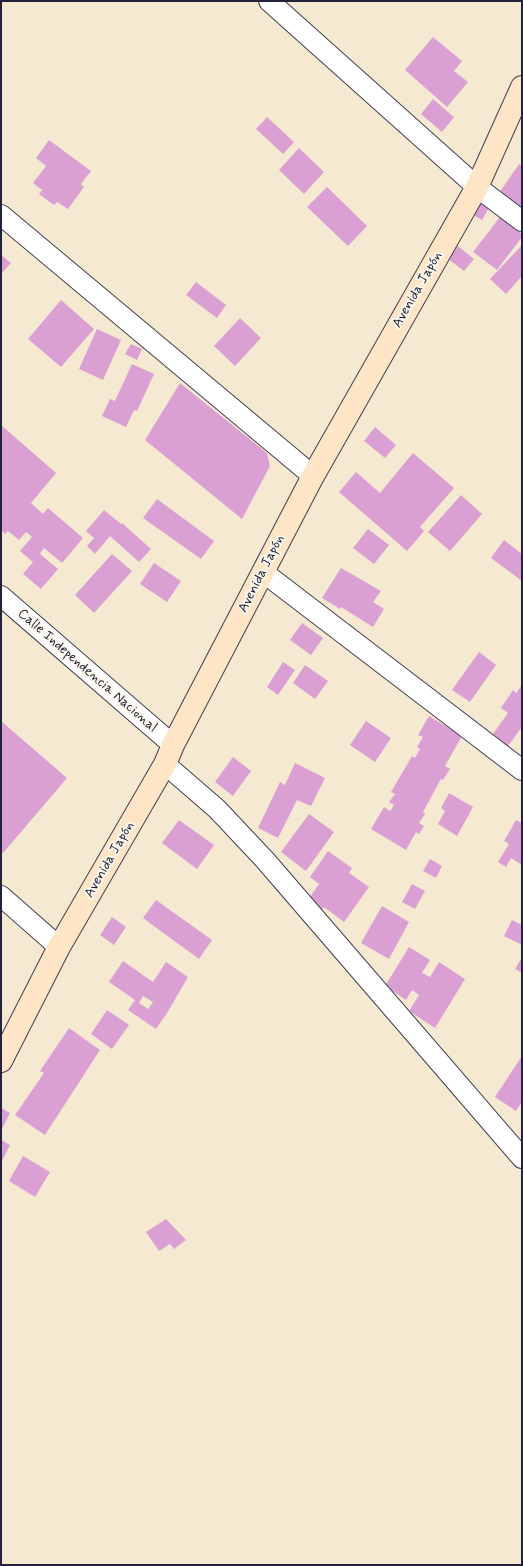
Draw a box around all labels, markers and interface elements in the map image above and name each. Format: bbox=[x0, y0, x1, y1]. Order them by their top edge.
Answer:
street label: Avenida Japón bbox=[389, 249, 447, 331]
street label: Avenida Japón bbox=[235, 532, 289, 616]
street label: Calle Independencia Nacional bbox=[14, 606, 160, 736]
street label: Avenida Japón bbox=[81, 819, 139, 901]

